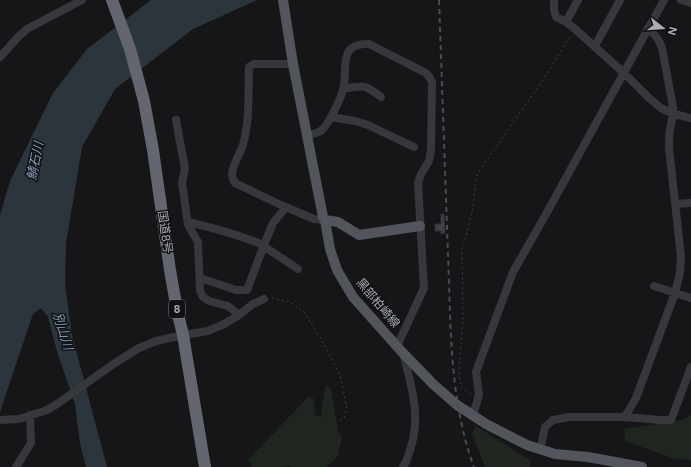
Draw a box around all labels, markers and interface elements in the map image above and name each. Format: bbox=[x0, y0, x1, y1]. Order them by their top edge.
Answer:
north arrow bbox=[643, 8, 683, 48]
text: N bbox=[665, 25, 680, 37]
water label: 鯖石川 bbox=[23, 138, 47, 182]
street label: 国道8号 bbox=[154, 209, 176, 255]
street label: 黒部柏崎線 bbox=[353, 275, 403, 331]
road number: 8 bbox=[169, 300, 185, 318]
water label: 別山川 bbox=[49, 310, 77, 354]

